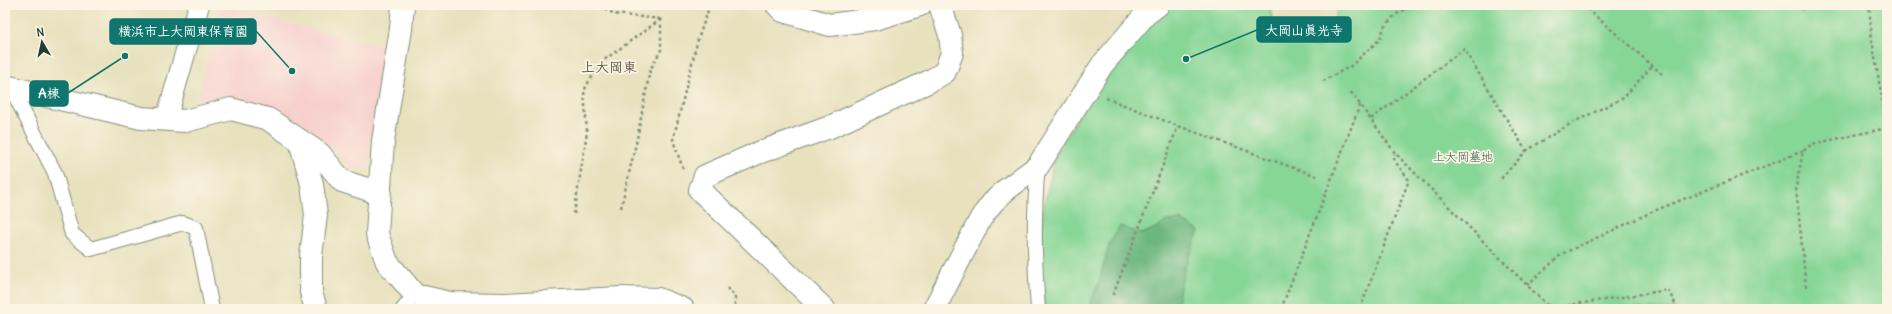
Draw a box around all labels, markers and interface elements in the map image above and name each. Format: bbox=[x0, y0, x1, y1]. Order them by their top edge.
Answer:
callout: 大岡山眞光寺 bbox=[1257, 17, 1351, 42]
callout: 横浜市上大岡東保育園 bbox=[110, 19, 256, 44]
north arrow bbox=[22, 22, 62, 62]
text: 大岡山眞光寺 bbox=[1265, 22, 1343, 39]
text: 横浜市上大岡東保育園 bbox=[118, 23, 248, 40]
text: N bbox=[36, 25, 45, 40]
district label: 上大岡東 bbox=[581, 58, 637, 76]
callout: A棟 bbox=[30, 81, 68, 106]
text: A棟 bbox=[38, 85, 60, 102]
park label: 上大岡墓地 bbox=[1433, 149, 1493, 164]

